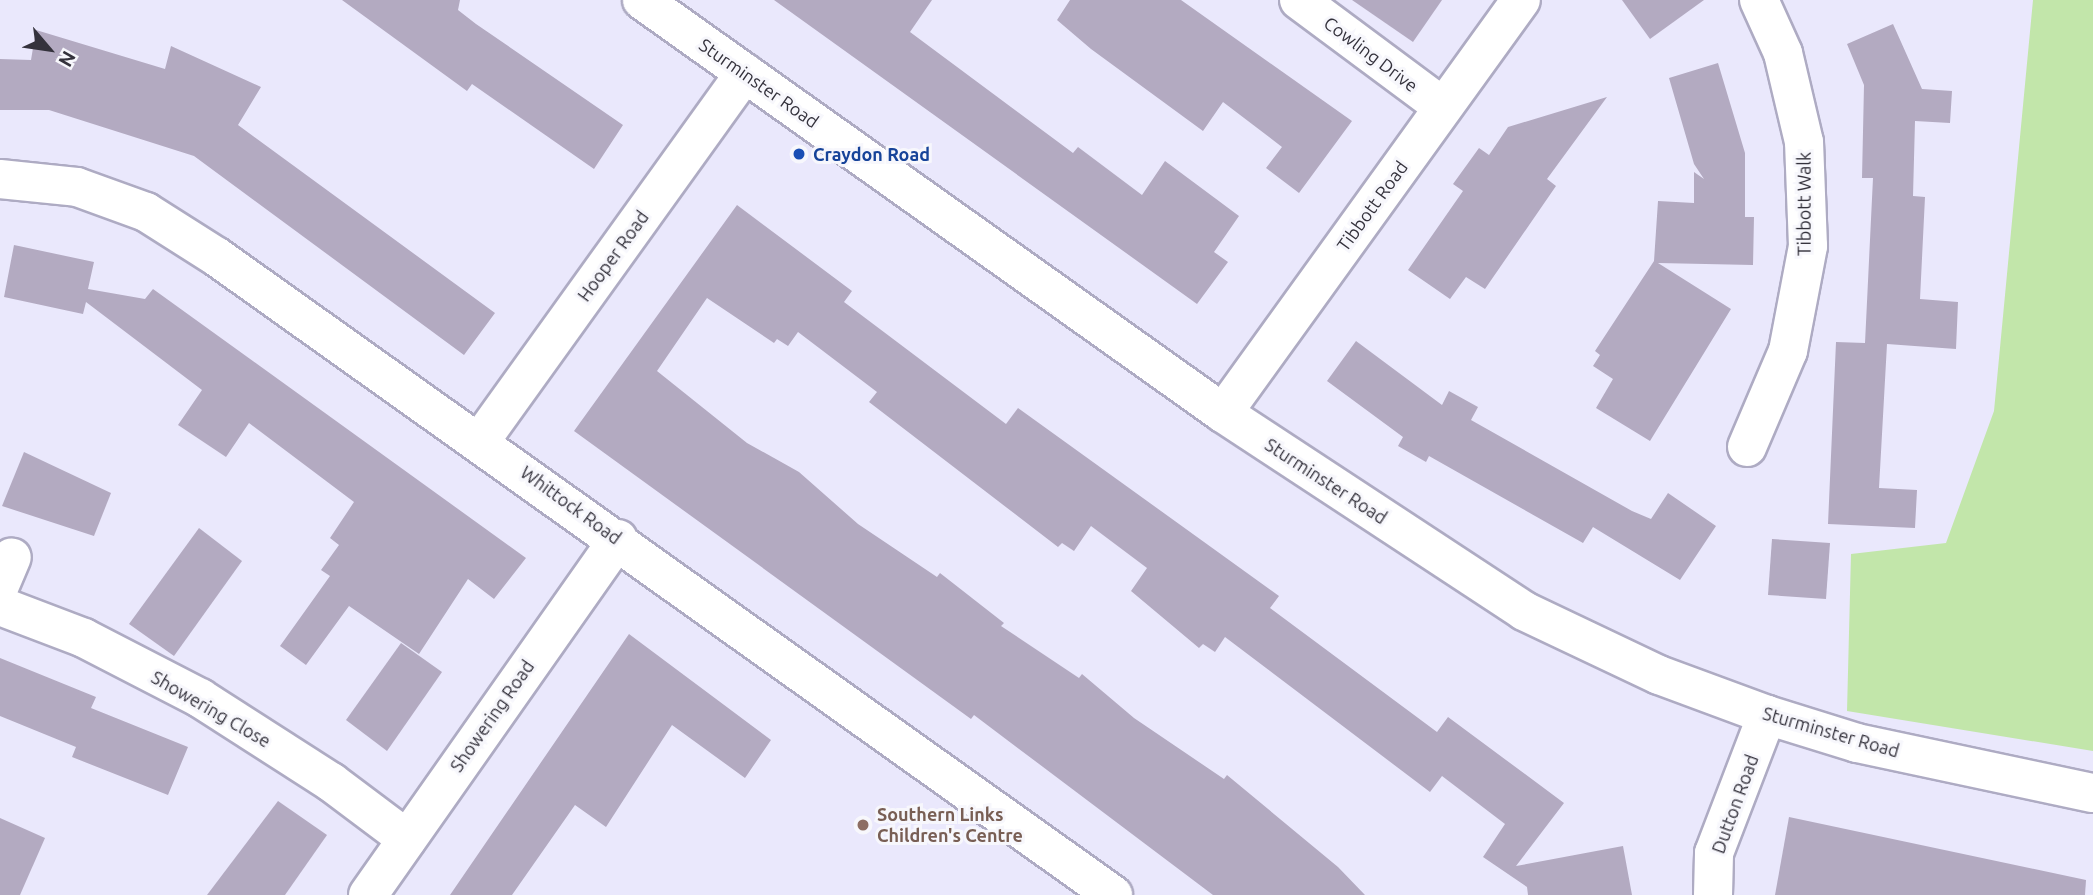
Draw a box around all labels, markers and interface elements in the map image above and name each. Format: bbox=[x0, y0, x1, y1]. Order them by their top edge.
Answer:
street label: Cowling Drive bbox=[1320, 12, 1422, 96]
north arrow bbox=[14, 14, 84, 84]
street label: Sturminster Road bbox=[695, 34, 823, 132]
text: N bbox=[54, 48, 80, 71]
place label: Craydon Road bbox=[813, 143, 930, 165]
marker: Craydon Road bbox=[791, 146, 807, 162]
street label: Tibbott Walk bbox=[1793, 152, 1815, 256]
street label: Tibbott Road bbox=[1332, 157, 1412, 255]
street label: Hooper Road bbox=[573, 207, 653, 305]
street label: Sturminster Road bbox=[1261, 434, 1391, 528]
street label: Whittock Road bbox=[517, 461, 625, 549]
street label: Showering Road bbox=[445, 656, 539, 776]
street label: Showering Close bbox=[148, 666, 274, 752]
street label: Sturminster Road bbox=[1760, 702, 1902, 762]
street label: Dutton Road bbox=[1707, 752, 1763, 856]
place label: Southern Links Children's Centre bbox=[877, 804, 1023, 846]
marker: Southern Links Children's Centre bbox=[855, 817, 871, 833]

